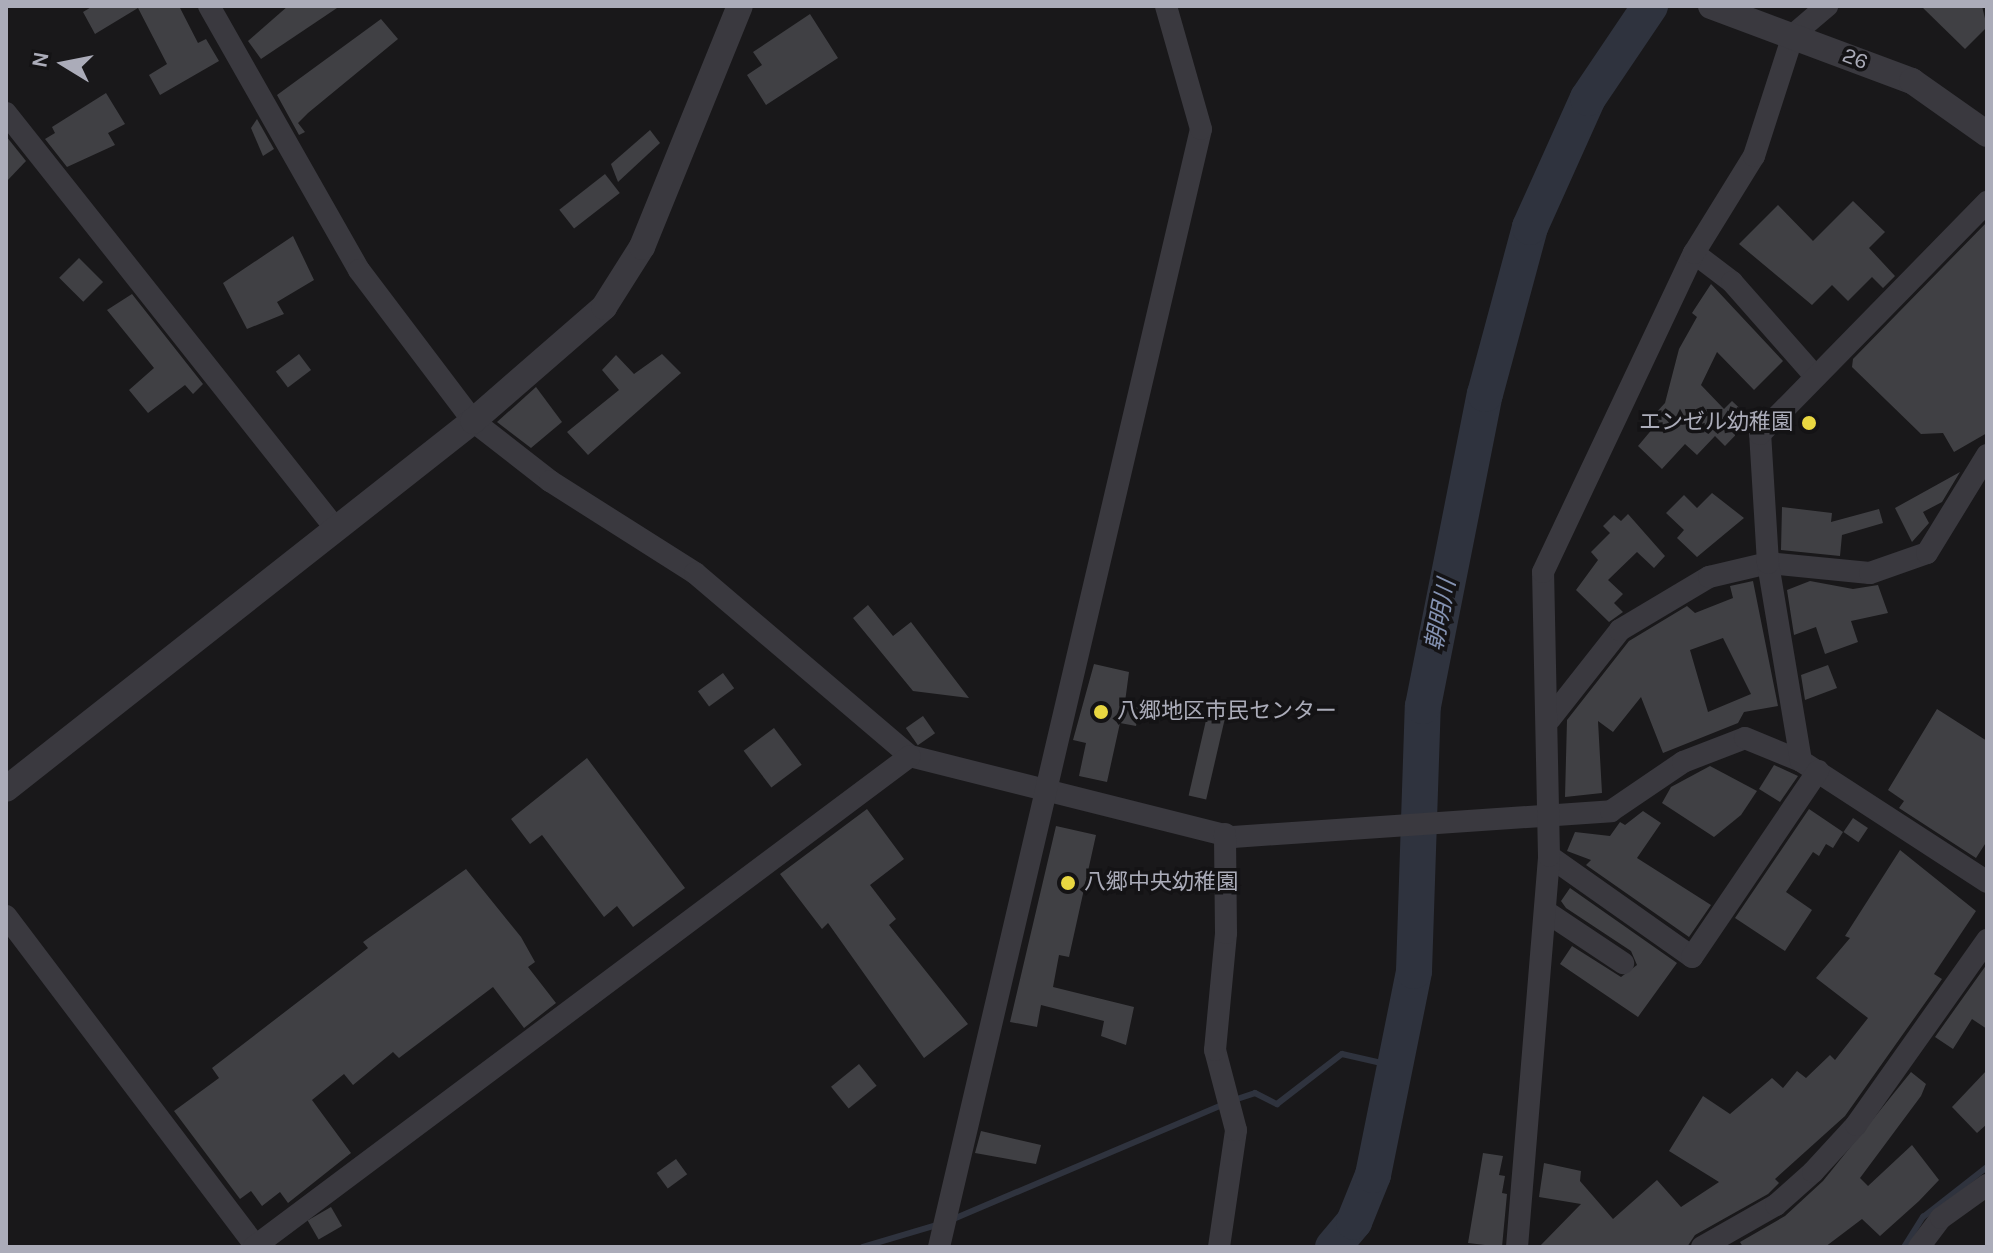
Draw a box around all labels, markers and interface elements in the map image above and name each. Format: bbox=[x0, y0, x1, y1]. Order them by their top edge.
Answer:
north arrow bbox=[24, 24, 104, 104]
street label: 26 bbox=[1838, 42, 1872, 76]
text: N bbox=[26, 50, 55, 70]
place label: エンゼル幼稚園 bbox=[1639, 410, 1793, 436]
marker: エンゼル幼稚園 bbox=[1800, 414, 1818, 432]
water label: 朝明川 bbox=[1420, 577, 1462, 653]
place label: 八郷地区市民センター bbox=[1117, 699, 1337, 725]
marker: 八郷地区市民センター bbox=[1092, 703, 1110, 721]
place label: 八郷中央幼稚園 bbox=[1084, 870, 1238, 896]
marker: 八郷中央幼稚園 bbox=[1059, 874, 1077, 892]

